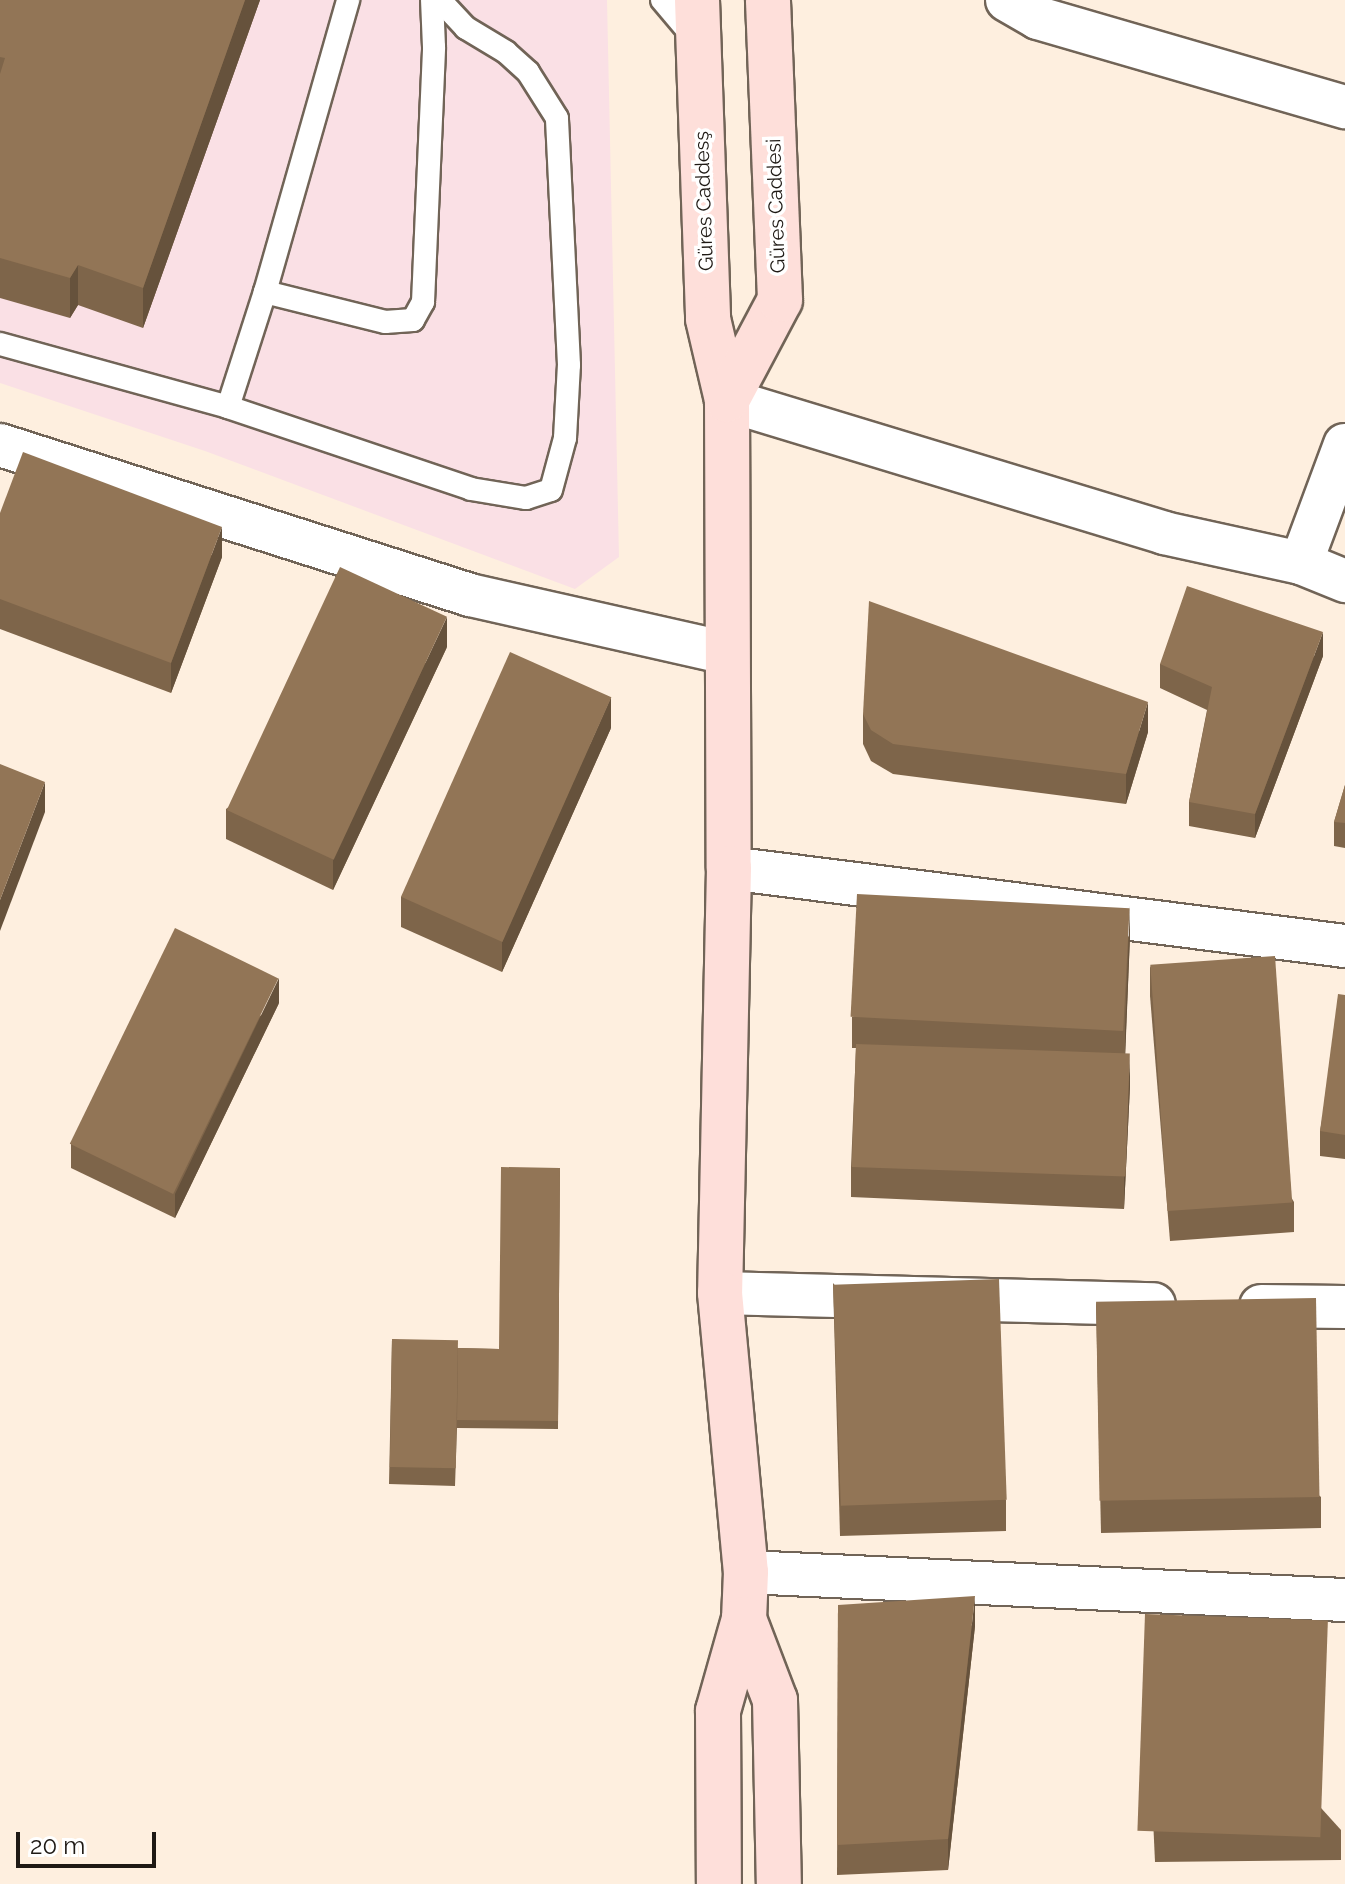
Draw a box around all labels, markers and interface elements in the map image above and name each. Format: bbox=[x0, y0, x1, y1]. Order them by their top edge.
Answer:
street label: Güres Caddesş bbox=[690, 131, 718, 271]
street label: Güres Caddesi bbox=[762, 138, 790, 274]
scale bar bbox=[20, 1816, 160, 1866]
text: 20 m bbox=[30, 1831, 85, 1860]

